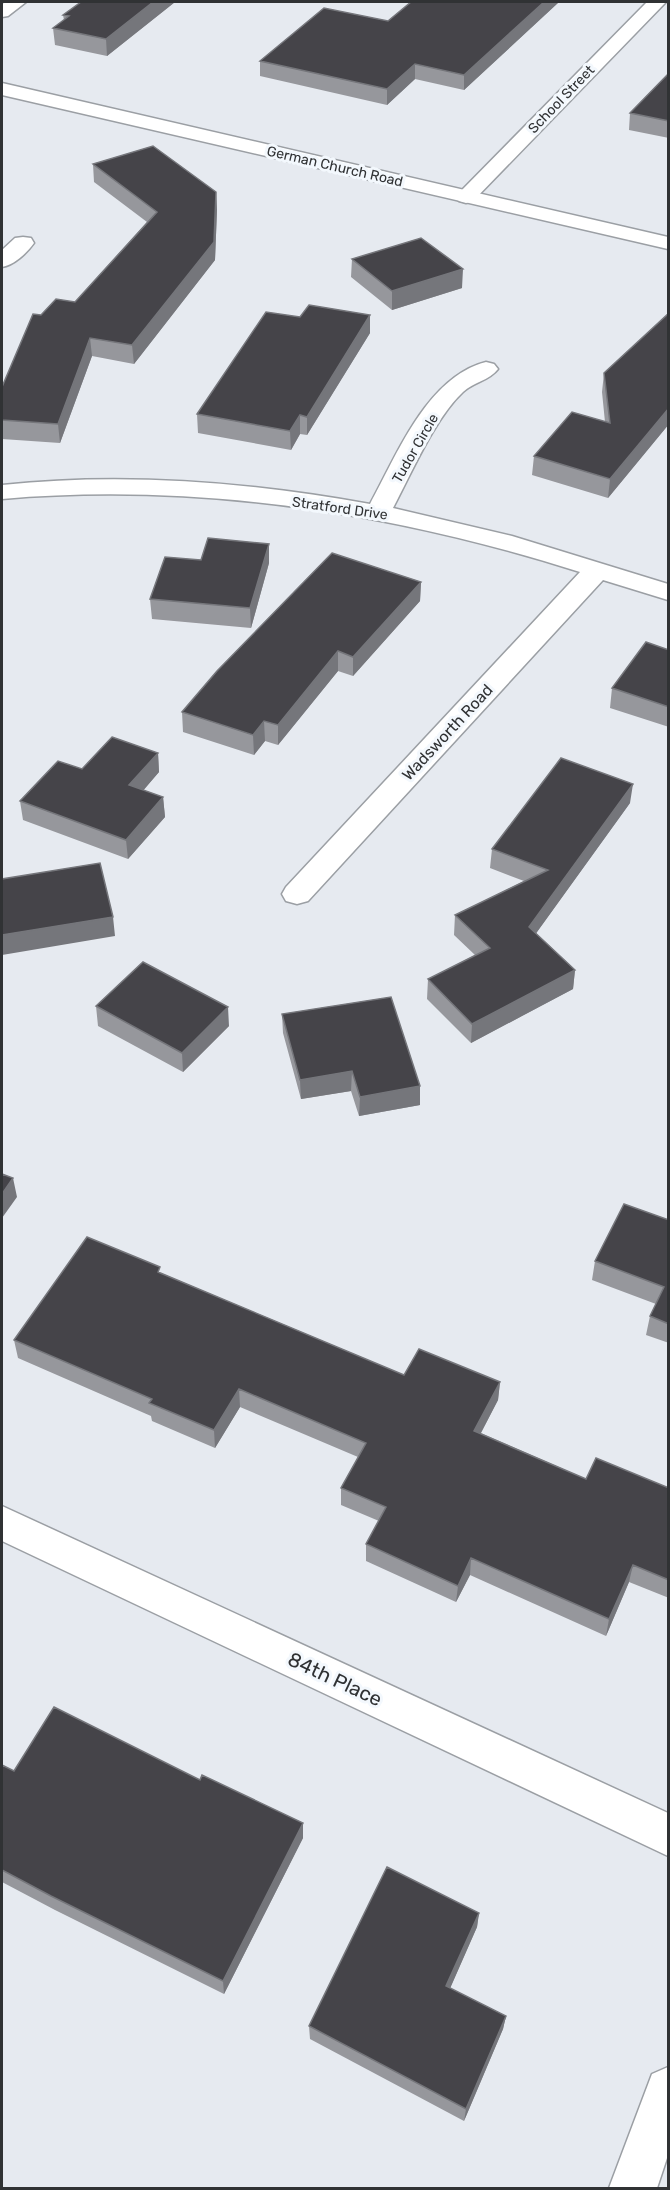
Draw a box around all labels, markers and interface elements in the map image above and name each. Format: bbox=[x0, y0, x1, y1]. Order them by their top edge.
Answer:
street label: School Street bbox=[525, 61, 599, 137]
street label: German Church Road bbox=[265, 143, 405, 190]
street label: Tudor Circle bbox=[389, 410, 442, 486]
street label: Stratford Drive bbox=[291, 493, 389, 524]
street label: Wadsworth Road bbox=[398, 680, 497, 784]
street label: 84th Place bbox=[284, 1647, 386, 1711]

